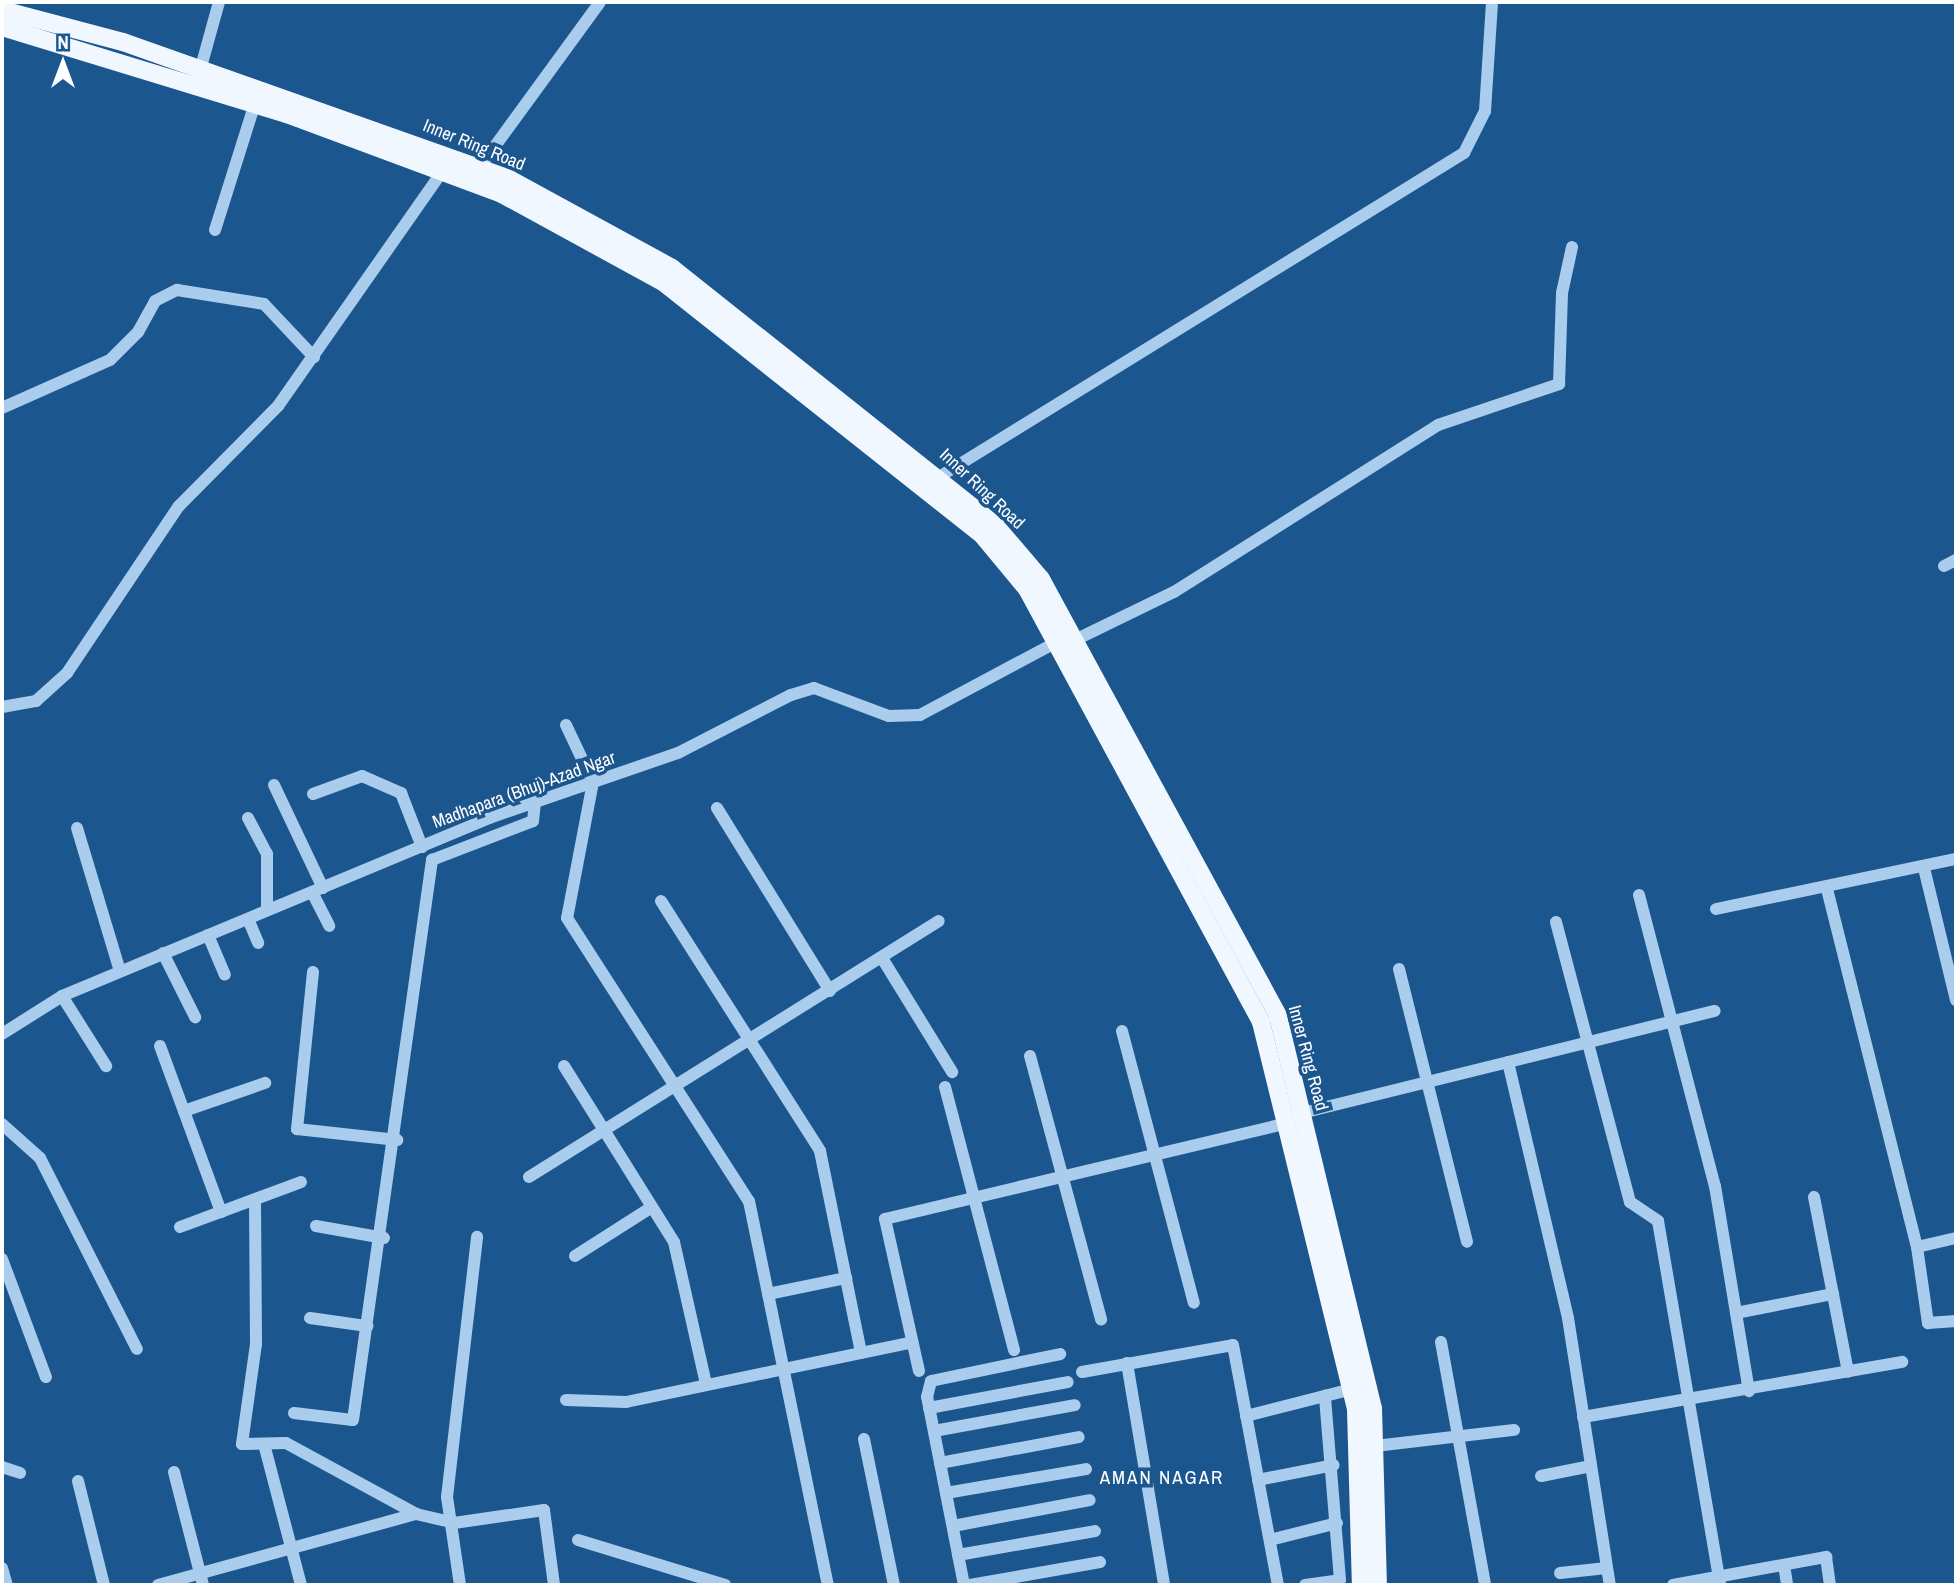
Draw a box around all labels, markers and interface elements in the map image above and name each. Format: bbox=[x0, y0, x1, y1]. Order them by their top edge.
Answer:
north arrow bbox=[28, 28, 98, 98]
text: N bbox=[57, 29, 69, 55]
street label: Inner Ring Road bbox=[420, 115, 528, 175]
street label: Inner Ring Road bbox=[935, 444, 1029, 534]
street label: Madhapara (Bhuj)-Azad Ngar bbox=[430, 747, 618, 833]
street label: Inner Ring Road bbox=[1284, 1003, 1332, 1113]
district label: AMAN NAGAR bbox=[1101, 1467, 1223, 1489]

